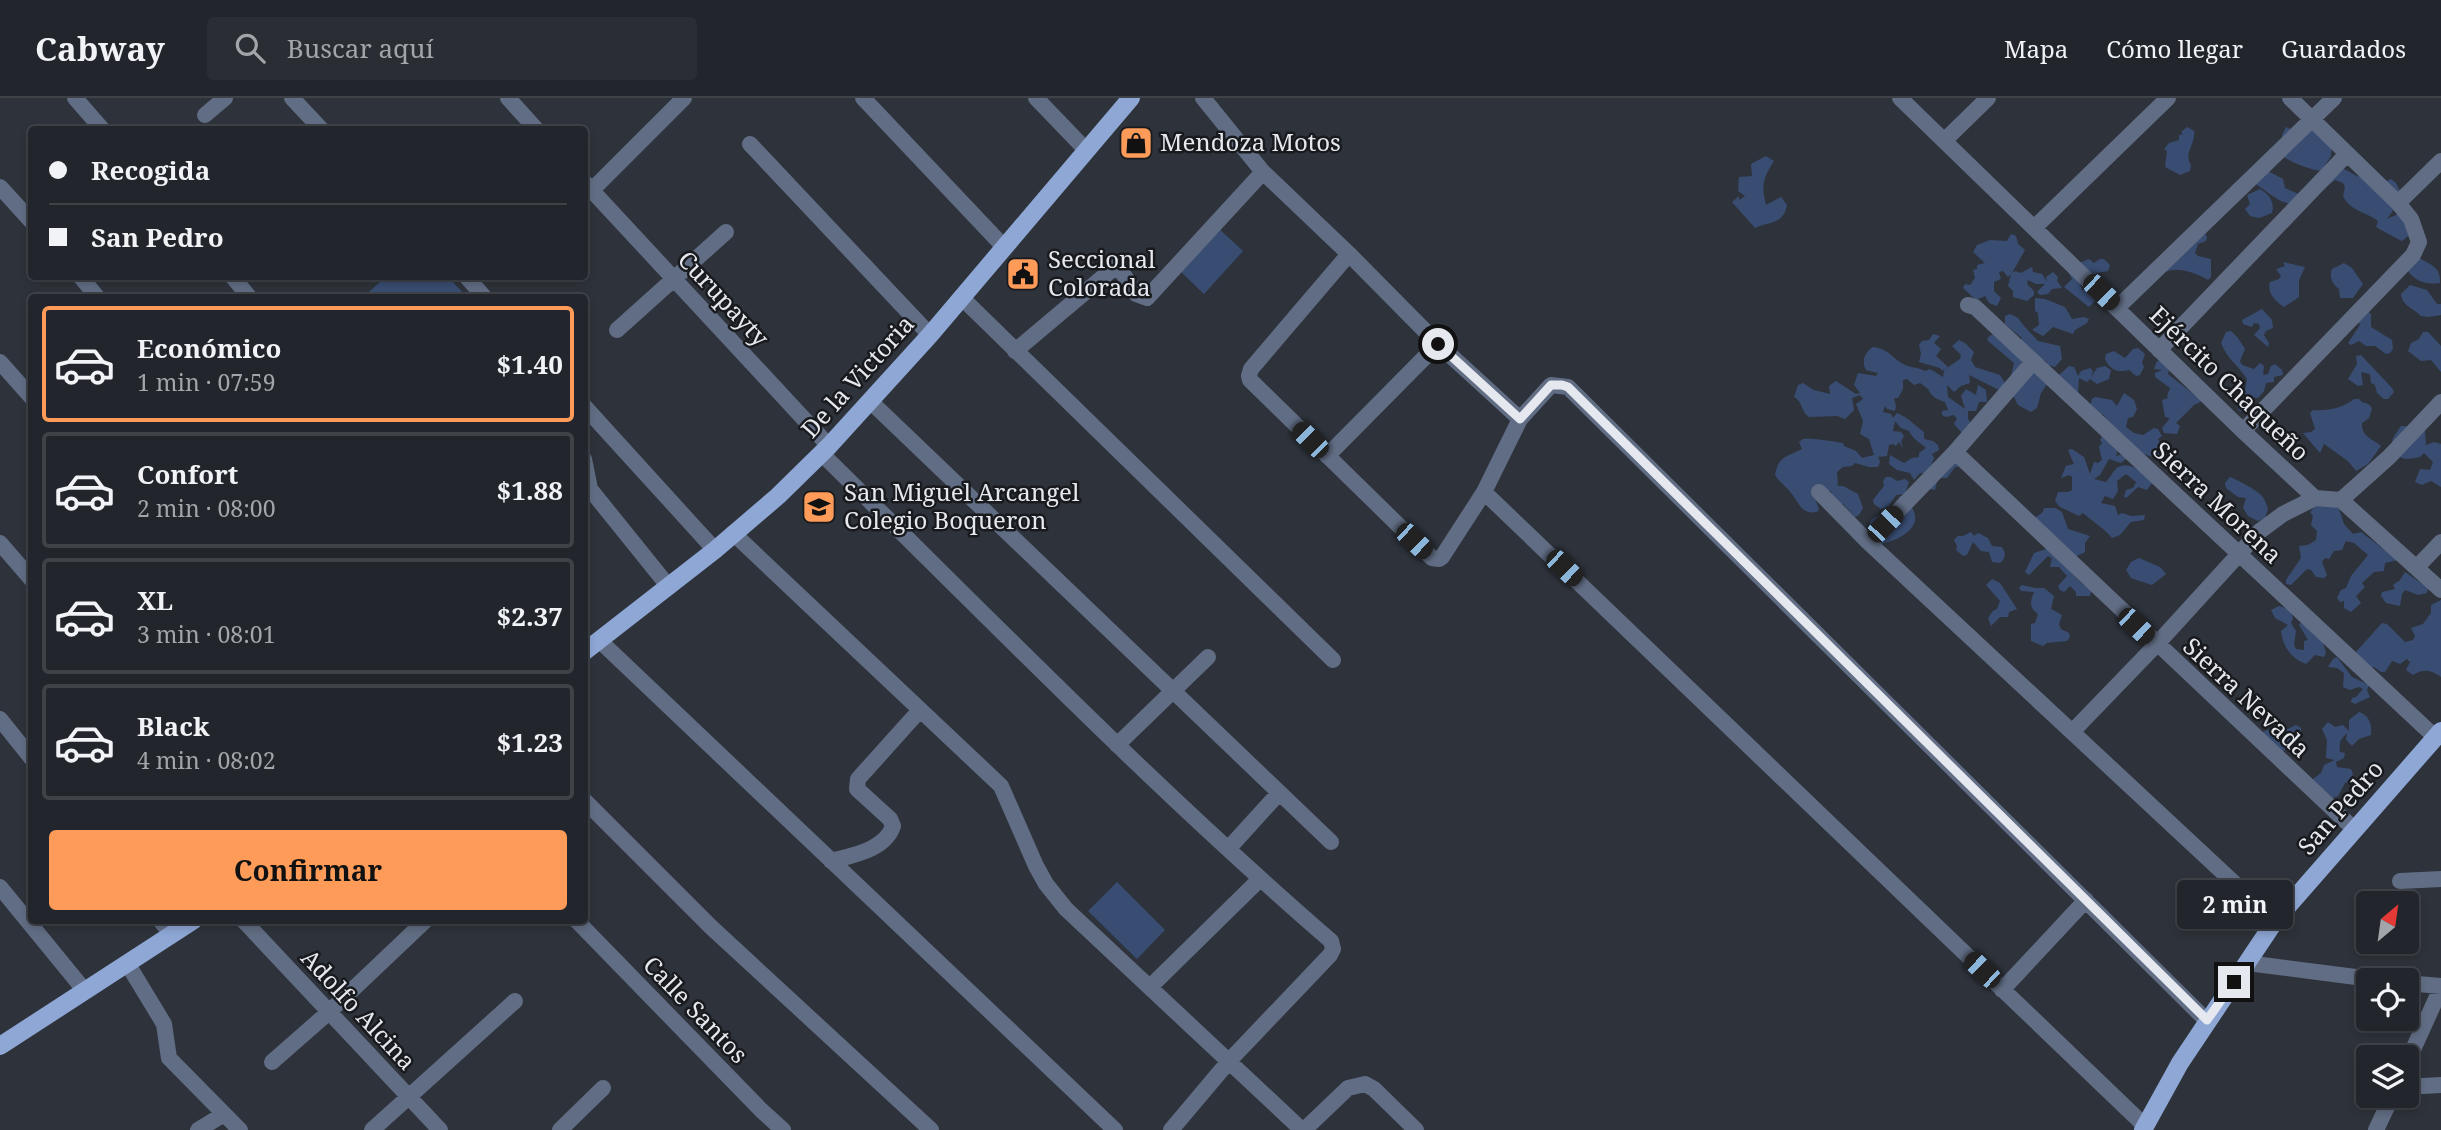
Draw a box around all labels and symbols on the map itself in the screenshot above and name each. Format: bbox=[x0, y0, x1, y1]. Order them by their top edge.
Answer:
shop icon: Mendoza Motos bbox=[1117, 124, 1155, 162]
place label: Mendoza Motos bbox=[1160, 125, 1341, 158]
place label: Seccional Colorada bbox=[1048, 242, 1156, 303]
street label: Curupayty bbox=[671, 243, 777, 353]
public building icon: Seccional Colorada bbox=[1004, 255, 1042, 293]
car bbox=[2079, 270, 2124, 314]
street label: Ejército Chaqueño bbox=[2143, 298, 2317, 468]
street label: De la Victoria bbox=[793, 308, 921, 444]
route start bbox=[1422, 328, 1454, 360]
car bbox=[1288, 418, 1333, 462]
street label: Sierra Morena bbox=[2146, 434, 2290, 570]
place label: San Miguel Arcangel Colegio Boqueron bbox=[844, 475, 1080, 536]
school or university icon: San Miguel Arcangel Colegio Boqueron bbox=[800, 488, 838, 526]
car bbox=[1863, 502, 1908, 546]
car bbox=[1392, 519, 1437, 563]
car bbox=[1542, 546, 1587, 590]
car bbox=[2114, 604, 2159, 648]
street label: Sierra Nevada bbox=[2176, 630, 2318, 764]
street label: San Pedro bbox=[2290, 753, 2390, 861]
callout: 2 min bbox=[2176, 880, 2292, 930]
north arrow bbox=[2356, 891, 2418, 954]
street label: Adolfo Alcina bbox=[294, 941, 424, 1077]
street label: Calle Santos bbox=[636, 948, 756, 1070]
car bbox=[1960, 948, 2005, 992]
route end bbox=[2218, 966, 2250, 998]

